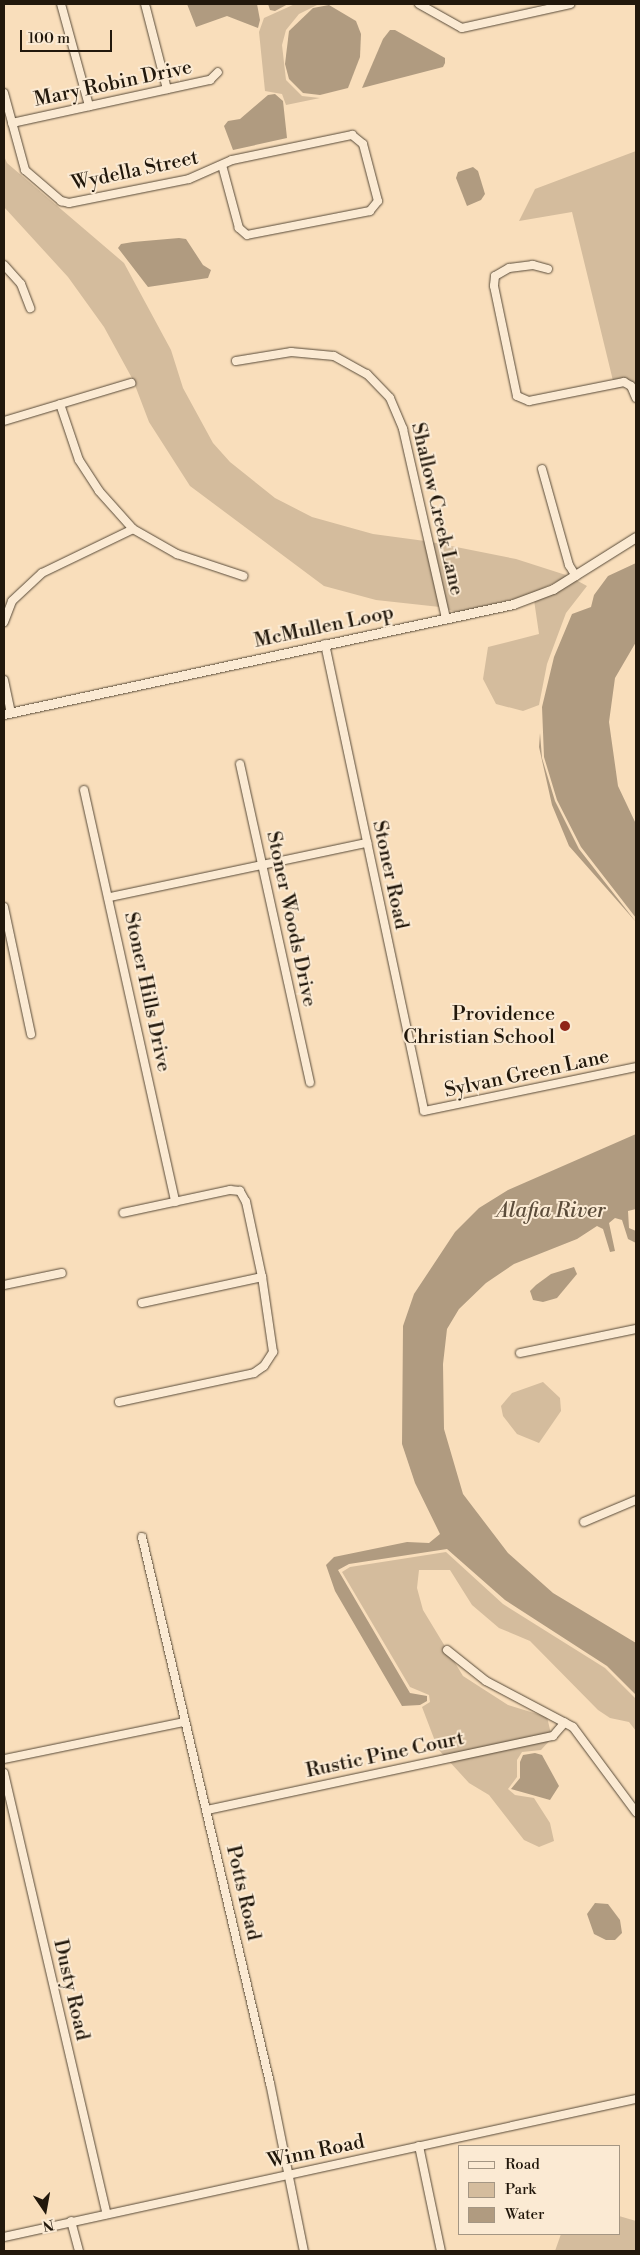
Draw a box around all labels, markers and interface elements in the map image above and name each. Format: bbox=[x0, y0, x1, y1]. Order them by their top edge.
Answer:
scale bar bbox=[22, 20, 115, 52]
text: 100 m bbox=[28, 29, 70, 48]
street label: Mary Robin Drive bbox=[32, 56, 194, 112]
street label: Wydella Street bbox=[69, 146, 201, 196]
street label: Shallow Creek Lane bbox=[405, 420, 469, 598]
street label: McMullen Loop bbox=[252, 600, 396, 654]
street label: Stoner Road bbox=[367, 818, 413, 932]
street label: Stoner Woods Drive bbox=[261, 829, 321, 1009]
street label: Stoner Hills Drive bbox=[118, 910, 176, 1074]
place label: Providence Christian School bbox=[403, 1002, 555, 1049]
marker: Providence Christian School bbox=[559, 1020, 571, 1032]
street label: Sylvan Green Lane bbox=[442, 1045, 612, 1103]
water label: Alafia River bbox=[496, 1198, 606, 1224]
street label: Rustic Pine Court bbox=[304, 1727, 466, 1783]
street label: Potts Road bbox=[220, 1843, 266, 1943]
street label: Dusty Road bbox=[48, 1937, 94, 2043]
street label: Winn Road bbox=[265, 2130, 367, 2174]
legend bbox=[458, 2145, 620, 2235]
text: Road bbox=[505, 2155, 540, 2174]
text: Park bbox=[505, 2180, 536, 2199]
north arrow bbox=[20, 2185, 70, 2235]
text: Water bbox=[505, 2205, 544, 2224]
text: N bbox=[41, 2215, 55, 2235]

